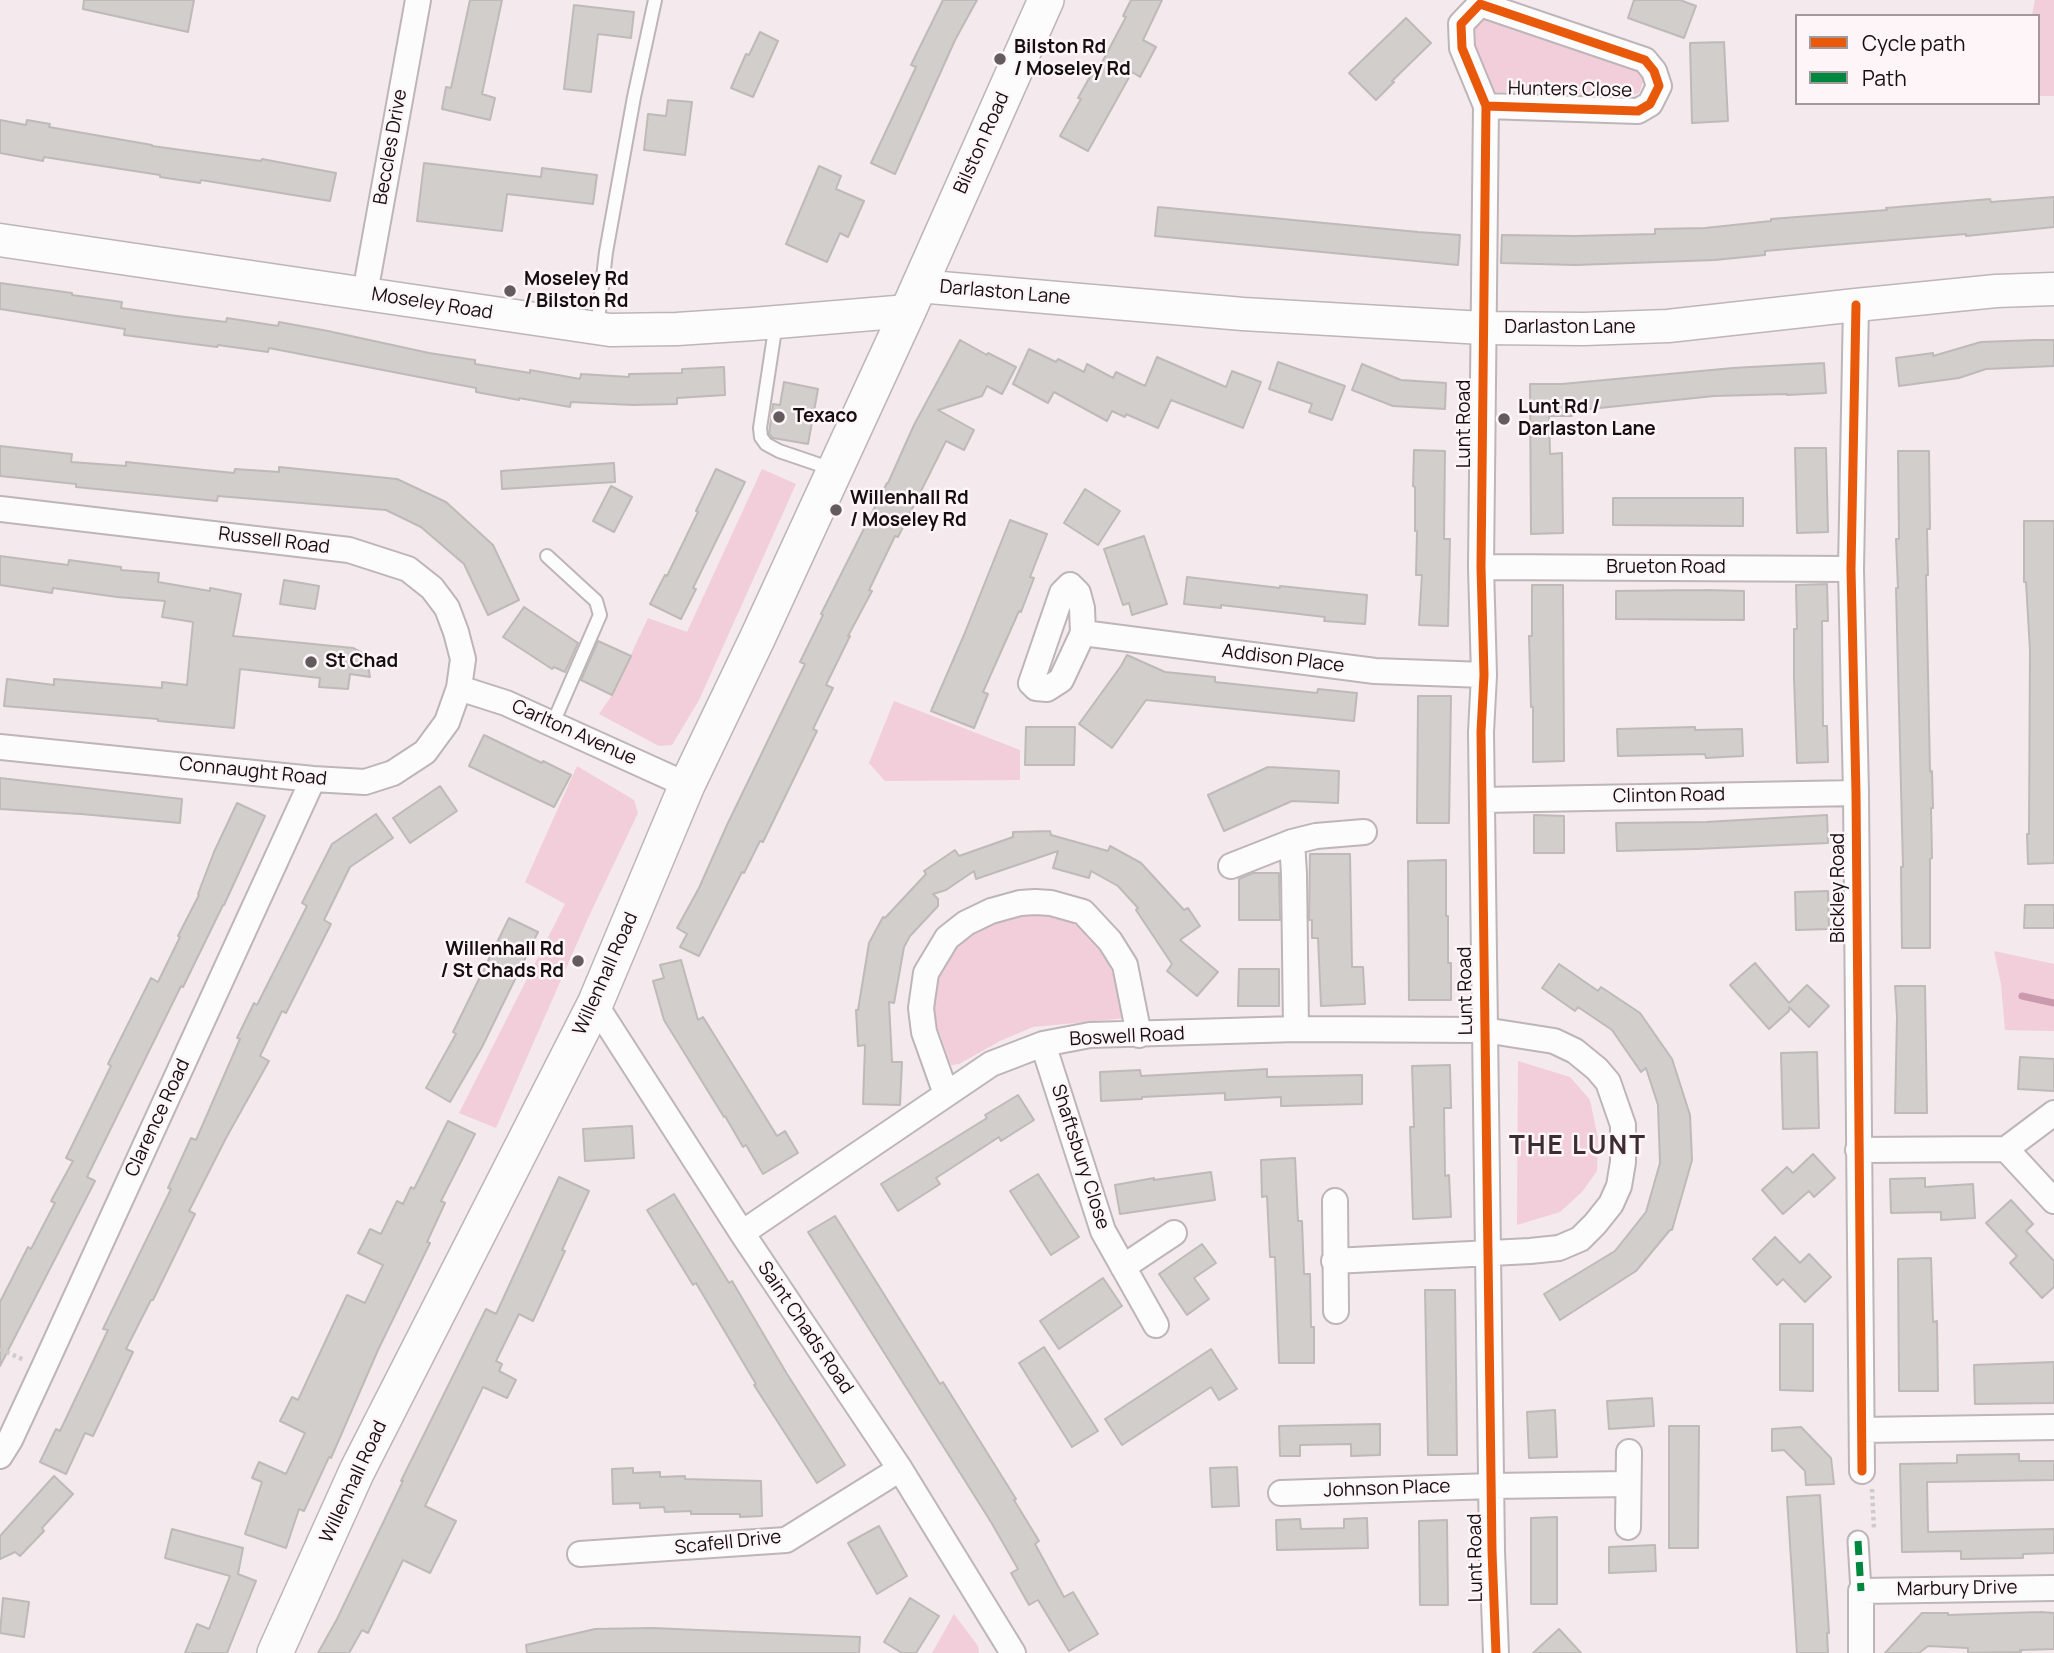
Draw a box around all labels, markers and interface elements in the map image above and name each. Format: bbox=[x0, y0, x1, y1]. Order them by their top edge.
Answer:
legend bbox=[1795, 14, 2040, 105]
text: Cycle path bbox=[1862, 29, 1965, 57]
place label: Bilston Rd / Moseley Rd bbox=[1014, 37, 1131, 81]
marker: Bilston Rd / Moseley Rd bbox=[992, 51, 1008, 67]
text: Path bbox=[1862, 64, 1907, 92]
street label: Hunters Close bbox=[1508, 78, 1632, 102]
street label: Beccles Drive bbox=[370, 87, 412, 207]
street label: Bilston Road bbox=[949, 89, 1015, 197]
place label: Moseley Rd / Bilston Rd bbox=[524, 269, 629, 313]
street label: Darlaston Lane bbox=[939, 276, 1071, 310]
street label: Moseley Road bbox=[370, 283, 494, 325]
marker: Moseley Rd / Bilston Rd bbox=[502, 283, 518, 299]
street label: Darlaston Lane bbox=[1504, 317, 1636, 339]
street label: Lunt Road bbox=[1454, 380, 1476, 468]
place label: Lunt Rd / Darlaston Lane bbox=[1518, 397, 1656, 441]
place label: Texaco bbox=[793, 406, 858, 428]
marker: Texaco bbox=[771, 409, 787, 425]
marker: Lunt Rd / Darlaston Lane bbox=[1496, 411, 1512, 427]
place label: Willenhall Rd / Moseley Rd bbox=[850, 488, 969, 532]
marker: Willenhall Rd / Moseley Rd bbox=[828, 502, 844, 518]
street label: Russell Road bbox=[217, 523, 331, 559]
street label: Brueton Road bbox=[1606, 557, 1726, 579]
street label: Addison Place bbox=[1221, 640, 1345, 678]
place label: St Chad bbox=[325, 651, 398, 673]
marker: St Chad bbox=[303, 654, 319, 670]
street label: Carlton Avenue bbox=[508, 695, 640, 771]
street label: Connaught Road bbox=[178, 753, 328, 791]
street label: Clinton Road bbox=[1613, 784, 1725, 808]
street label: Bickley Road bbox=[1828, 833, 1850, 943]
street label: Willenhall Road bbox=[569, 909, 643, 1039]
place label: Willenhall Rd / St Chads Rd bbox=[441, 939, 564, 983]
street label: Lunt Road bbox=[1454, 946, 1478, 1036]
marker: Willenhall Rd / St Chads Rd bbox=[570, 953, 586, 969]
street label: Boswell Road bbox=[1069, 1023, 1185, 1051]
street label: Clarence Road bbox=[121, 1055, 195, 1181]
street label: Shaftsbury Close bbox=[1046, 1082, 1114, 1232]
district label: THE LUNT bbox=[1510, 1131, 1646, 1163]
street label: Saint Chads Road bbox=[752, 1257, 858, 1399]
street label: Willenhall Road bbox=[316, 1417, 392, 1547]
street label: Johnson Place bbox=[1323, 1475, 1451, 1503]
street label: Lunt Road bbox=[1464, 1513, 1488, 1603]
street label: Scafell Drive bbox=[673, 1526, 783, 1560]
street label: Marbury Drive bbox=[1896, 1577, 2018, 1601]

